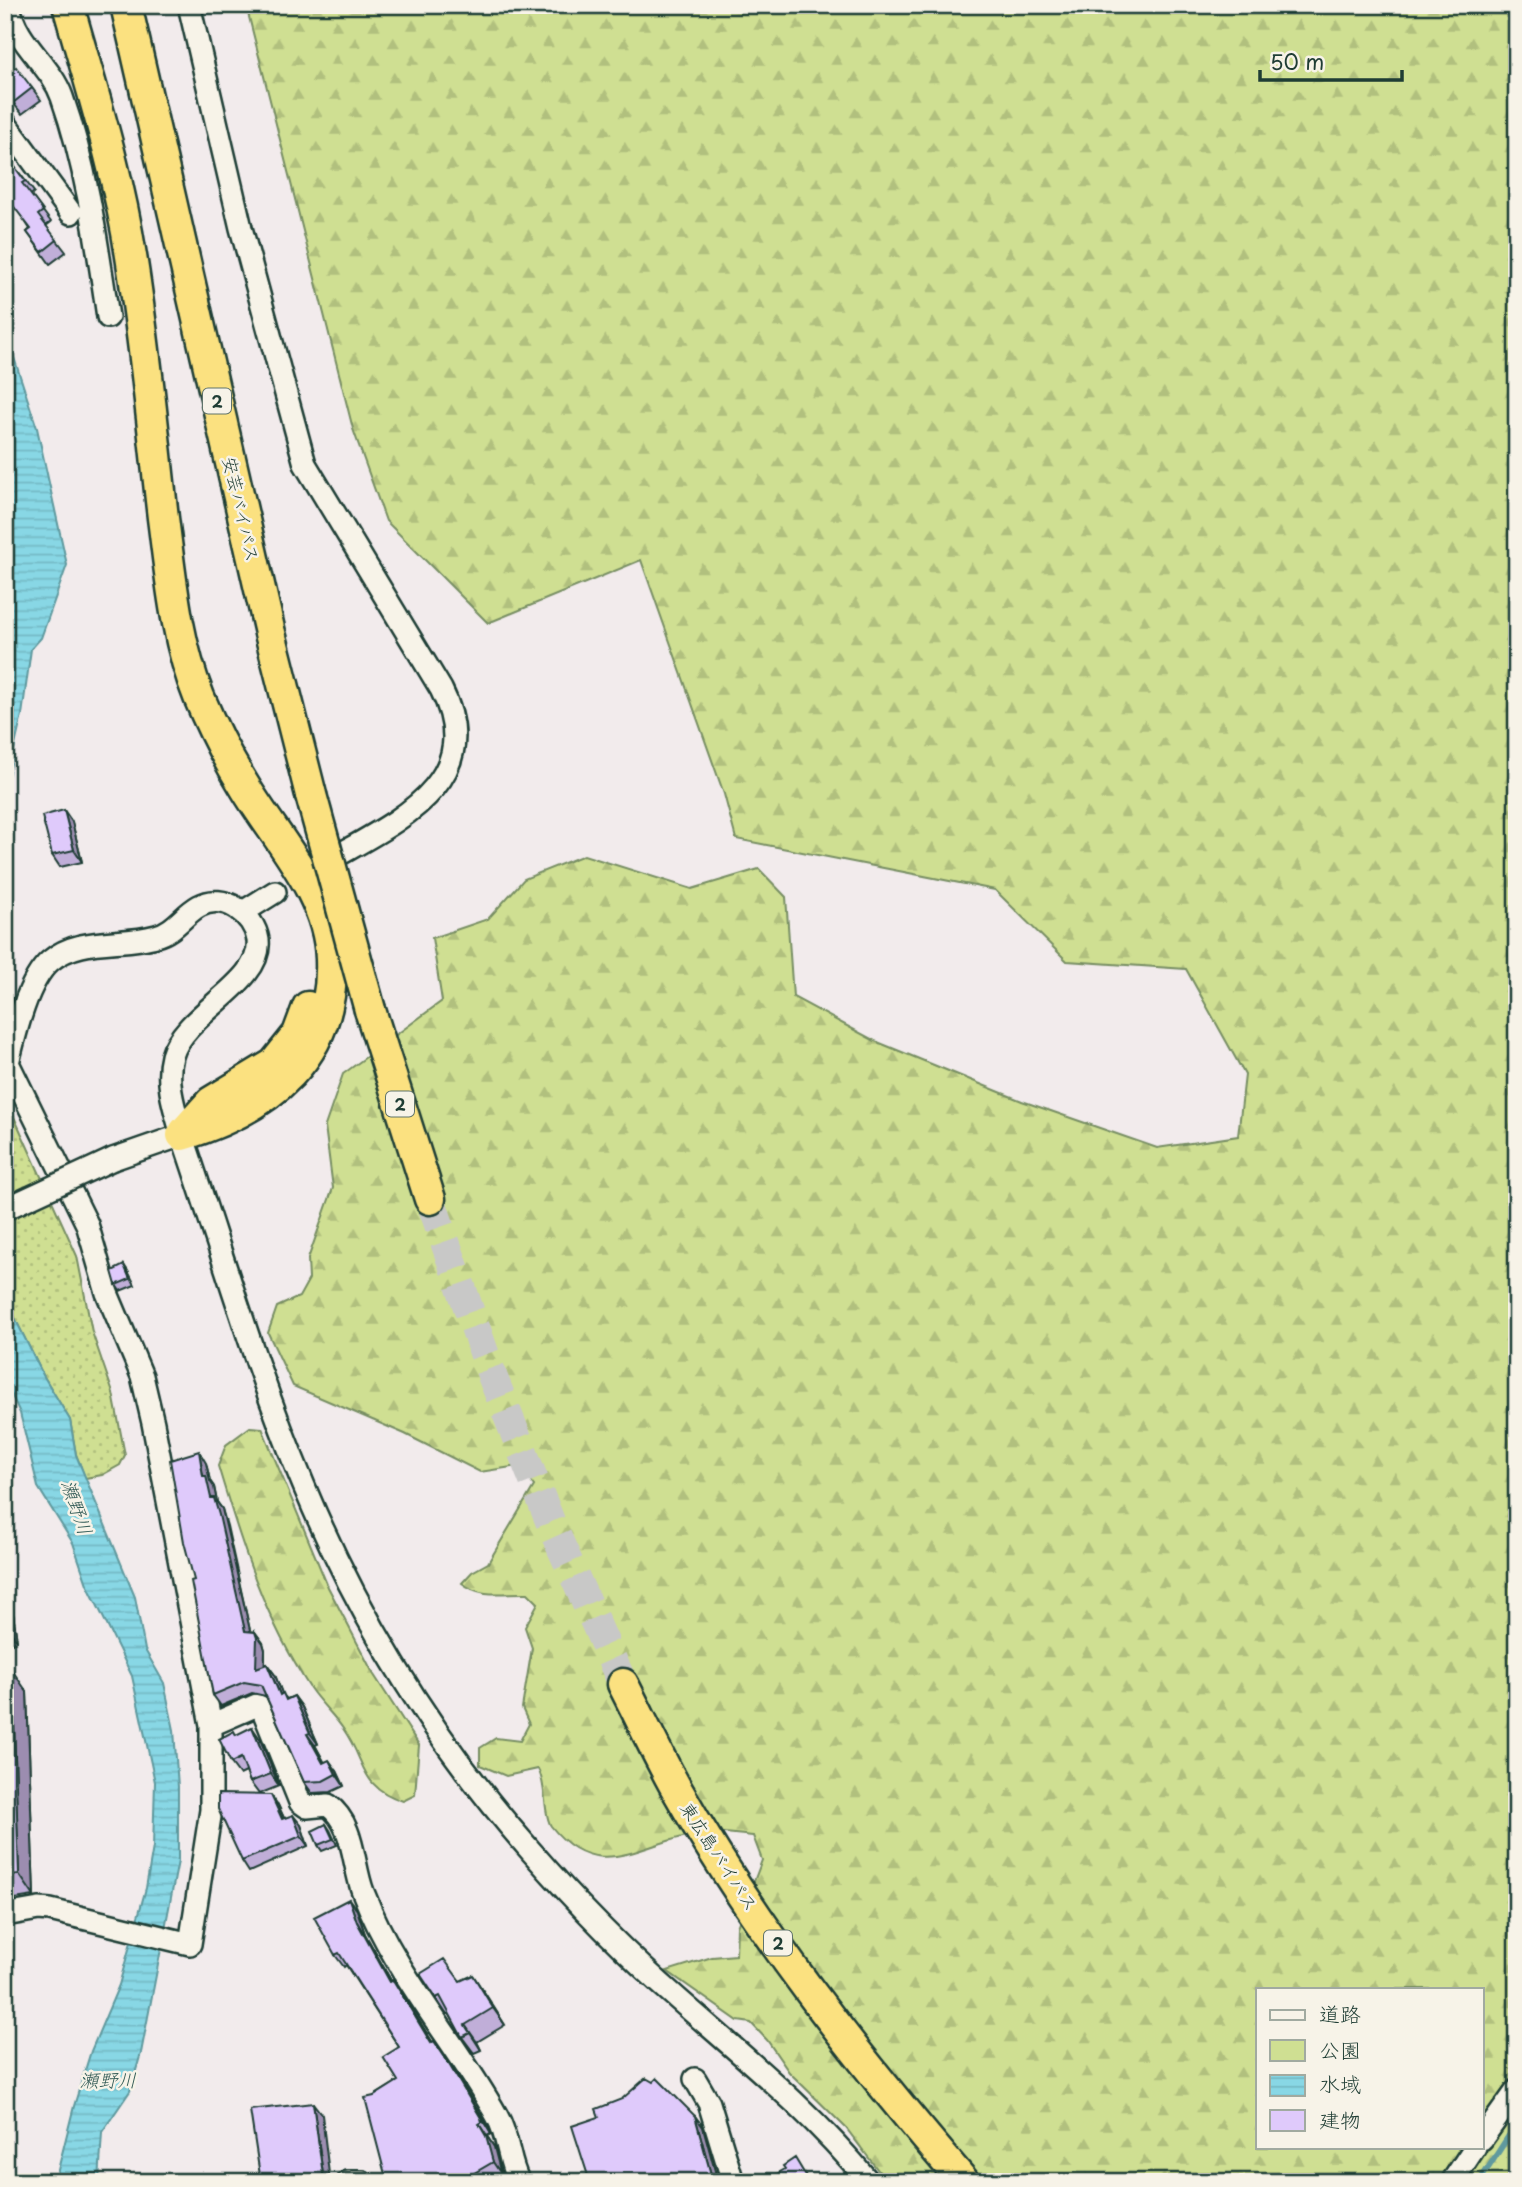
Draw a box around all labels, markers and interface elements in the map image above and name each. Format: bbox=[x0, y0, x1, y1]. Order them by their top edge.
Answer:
scale bar bbox=[1260, 38, 1401, 82]
text: 50 m bbox=[1270, 45, 1324, 77]
road number: 2 bbox=[203, 388, 231, 414]
street label: 安芸バイパス bbox=[217, 454, 267, 564]
road number: 2 bbox=[386, 1092, 414, 1116]
water label: 瀬野川 bbox=[55, 1475, 101, 1539]
street label: 東広島バイパス bbox=[674, 1796, 766, 1916]
road number: 2 bbox=[764, 1930, 792, 1955]
legend bbox=[1256, 1988, 1484, 2148]
text: 道路 bbox=[1319, 1997, 1361, 2029]
text: 公園 bbox=[1319, 2033, 1361, 2065]
water label: 瀬野川 bbox=[79, 2065, 137, 2093]
text: 水域 bbox=[1319, 2067, 1361, 2099]
text: 建物 bbox=[1319, 2103, 1361, 2135]

